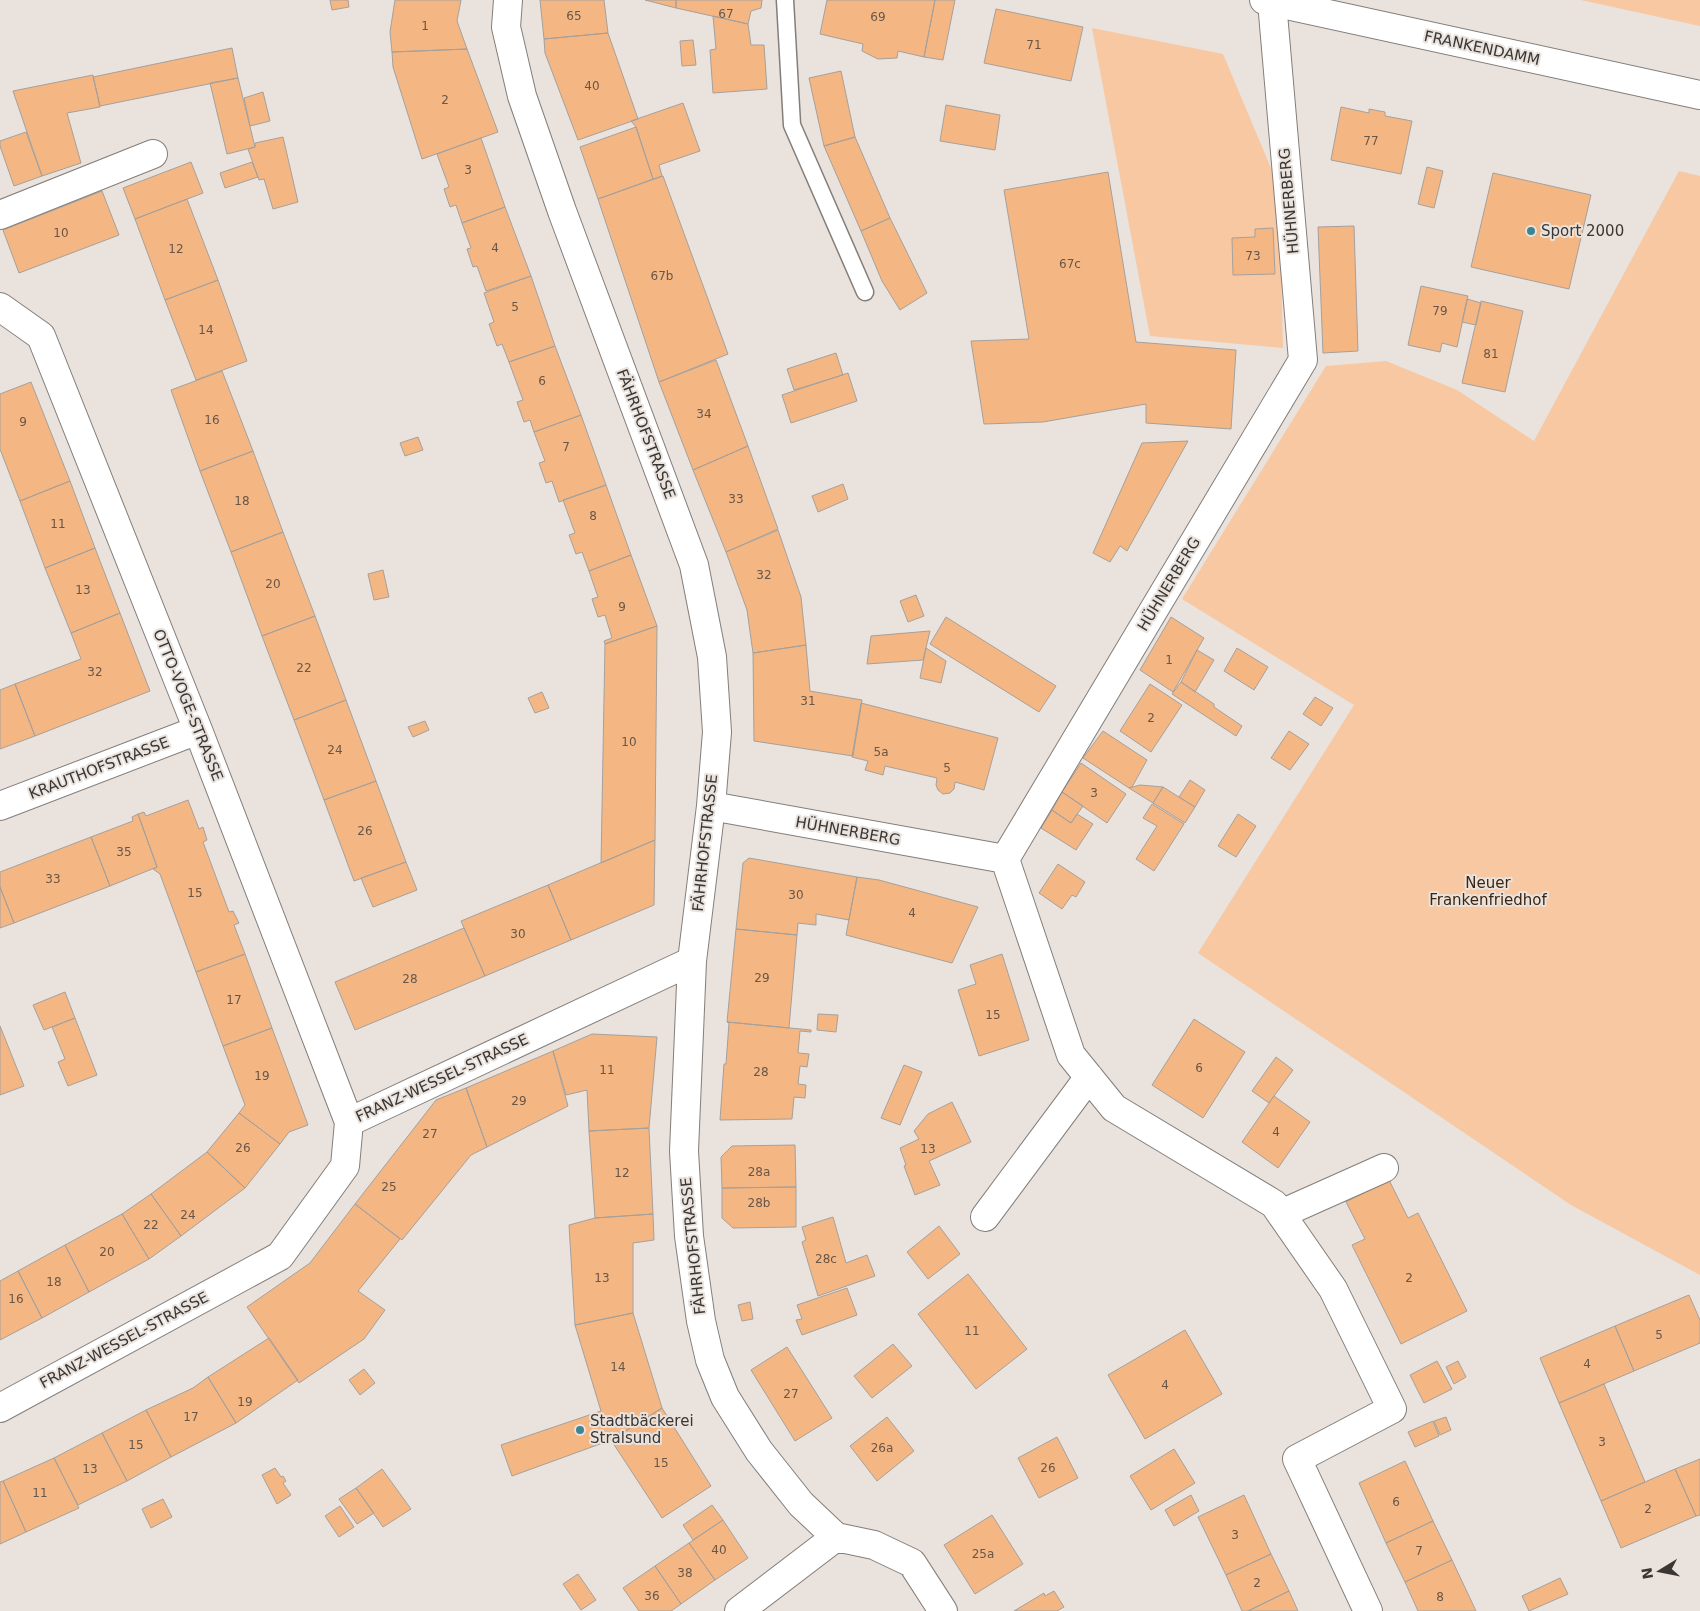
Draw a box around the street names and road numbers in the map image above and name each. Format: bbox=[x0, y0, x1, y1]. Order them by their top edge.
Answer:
street label: FRANKENDAMM bbox=[1422, 27, 1542, 69]
street label: HÜHNERBERG bbox=[1274, 147, 1303, 255]
street label: FÄHRHOFSTRASSE bbox=[613, 366, 680, 502]
street label: HÜHNERBERG bbox=[1133, 533, 1204, 634]
street label: OTTO-VOGE-STRASSE bbox=[149, 626, 227, 784]
street label: KRAUTHOFSTRASSE bbox=[26, 733, 172, 803]
street label: FÄHRHOFSTRASSE bbox=[688, 773, 721, 913]
street label: HÜHNERBERG bbox=[794, 812, 902, 849]
street label: FRANZ-WESSEL-STRASSE bbox=[353, 1030, 531, 1126]
street label: FÄHRHOFSTRASSE bbox=[676, 1176, 709, 1316]
street label: FRANZ-WESSEL-STRASSE bbox=[37, 1288, 211, 1392]

